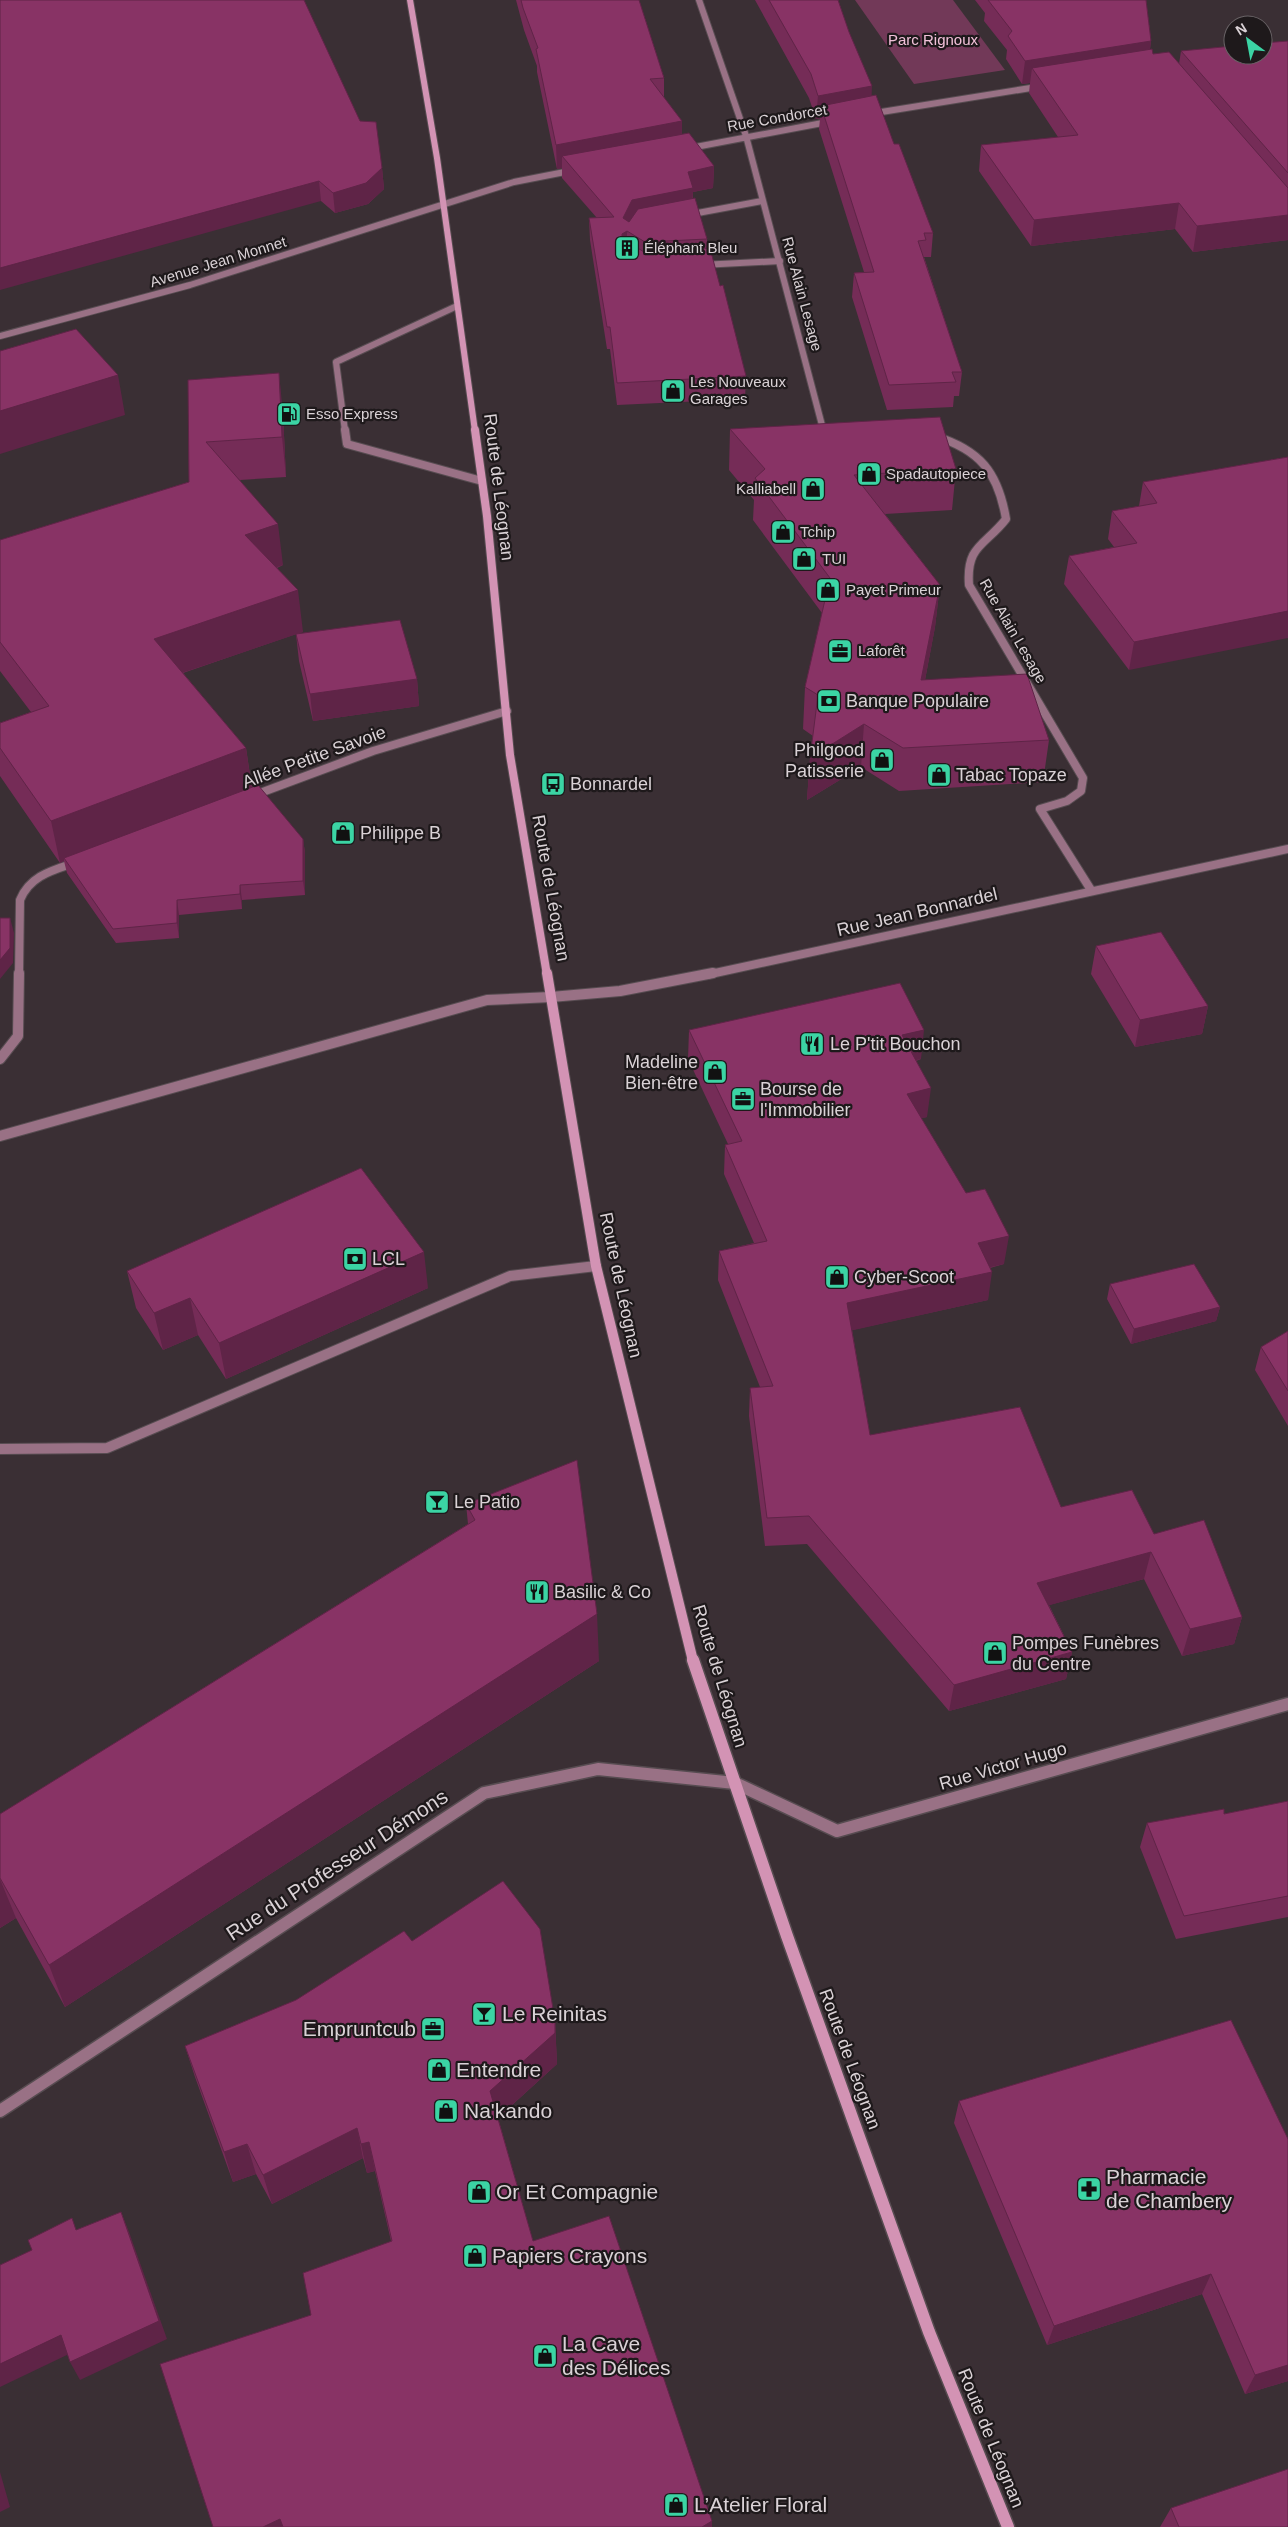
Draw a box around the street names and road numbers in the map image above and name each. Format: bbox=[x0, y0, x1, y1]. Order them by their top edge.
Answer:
street label: Rue Condorcet bbox=[726, 100, 829, 135]
street label: Avenue Jean Monnet bbox=[148, 232, 289, 290]
street label: Rue Alain Lesage bbox=[779, 235, 826, 353]
street label: Route de Léognan bbox=[480, 412, 518, 562]
street label: Rue Alain Lesage bbox=[977, 576, 1050, 686]
street label: Allée Petite Savoie bbox=[240, 722, 388, 792]
street label: Route de Léognan bbox=[528, 813, 574, 963]
street label: Rue Jean Bonnardel bbox=[835, 884, 999, 940]
street label: Route de Léognan bbox=[596, 1210, 646, 1360]
street label: Route de Léognan bbox=[689, 1602, 751, 1750]
street label: Rue Victor Hugo bbox=[937, 1738, 1069, 1794]
street label: Rue du Professeur Démons bbox=[222, 1784, 452, 1945]
street label: Route de Léognan bbox=[815, 1986, 885, 2132]
street label: Route de Léognan bbox=[954, 2366, 1028, 2510]

